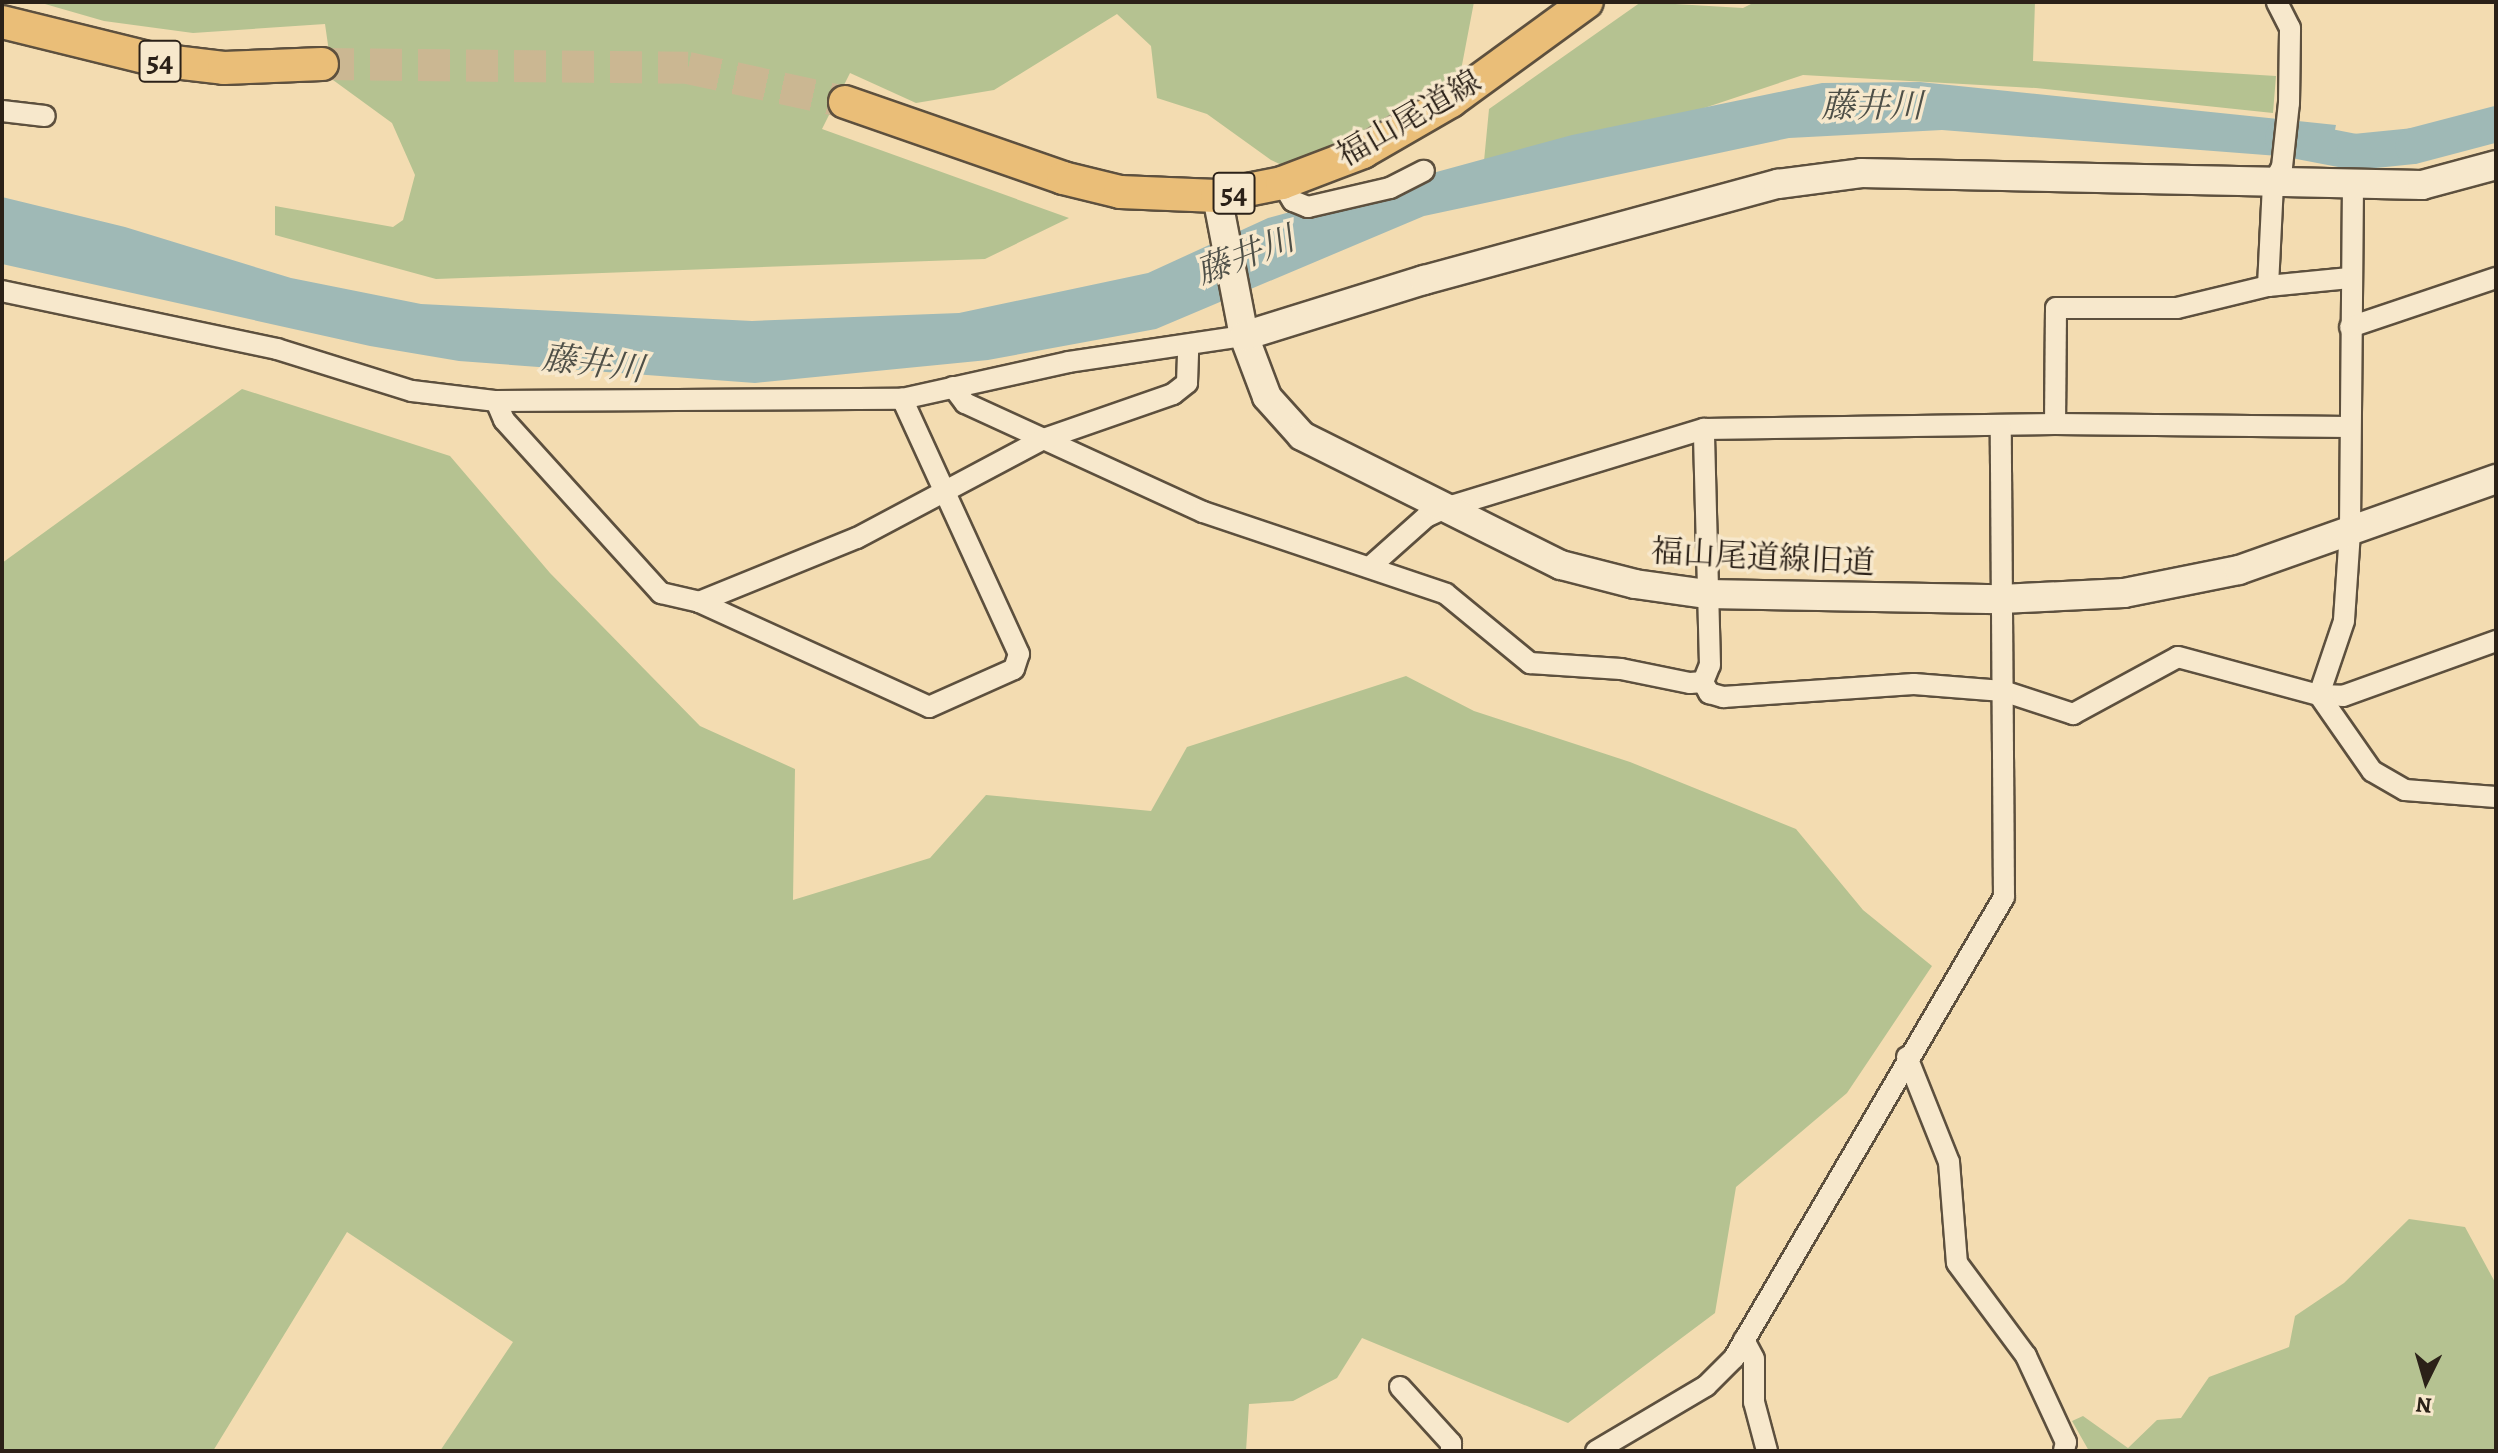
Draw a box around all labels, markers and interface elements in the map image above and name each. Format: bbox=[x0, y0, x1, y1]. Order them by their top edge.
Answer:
road number: 54 bbox=[138, 35, 182, 87]
street label: 福山尾道線 bbox=[1330, 61, 1488, 175]
water label: 藤井川 bbox=[1821, 86, 1923, 126]
road number: 54 bbox=[1212, 167, 1256, 219]
water label: 藤井川 bbox=[1190, 218, 1300, 292]
water label: 藤井川 bbox=[540, 337, 646, 389]
street label: 福山尾道線旧道 bbox=[1650, 532, 1876, 582]
north arrow bbox=[2386, 1341, 2466, 1421]
text: N bbox=[2415, 1389, 2433, 1421]

